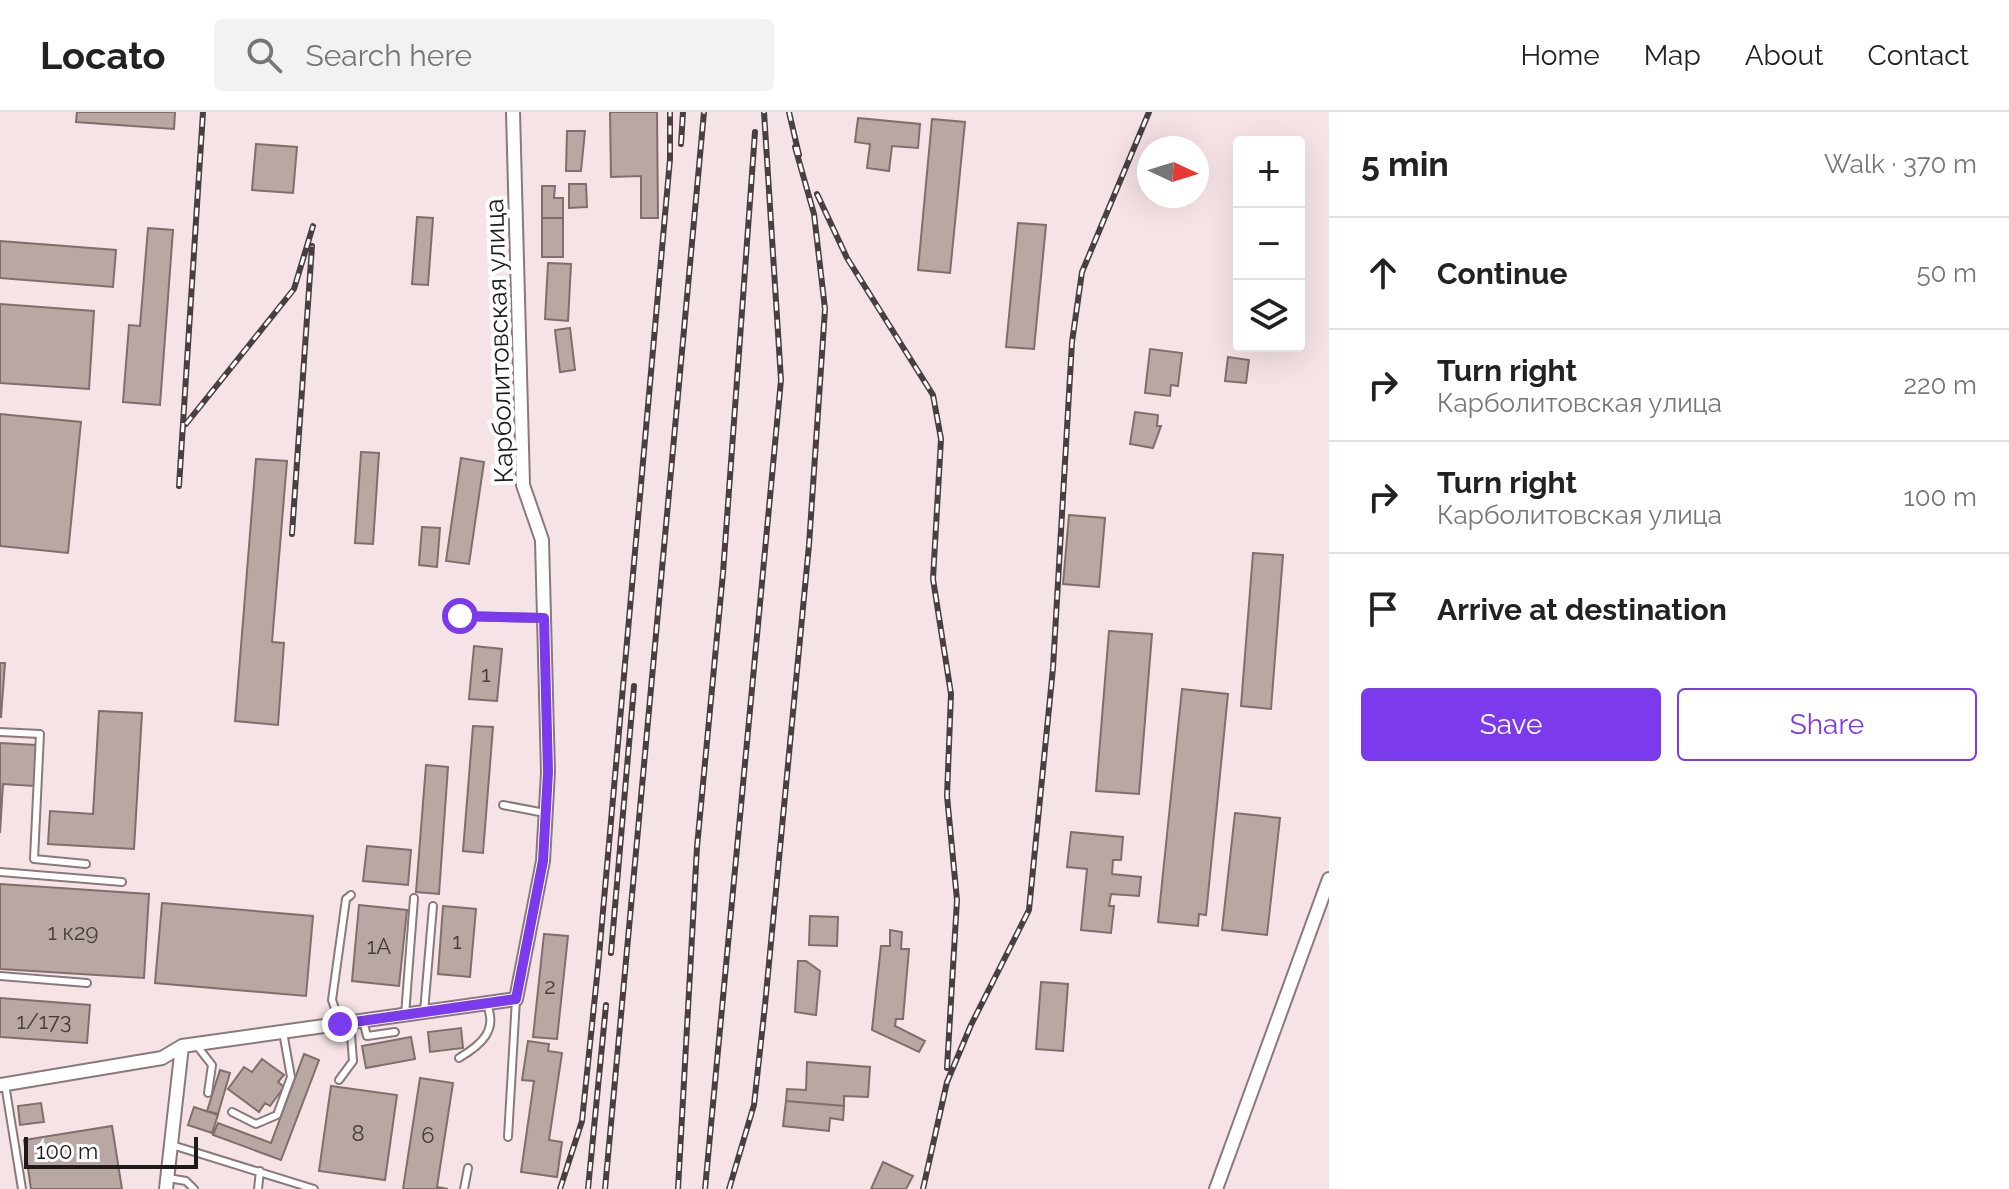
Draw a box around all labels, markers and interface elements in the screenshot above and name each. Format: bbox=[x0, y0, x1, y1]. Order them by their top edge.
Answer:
search box bbox=[214, 19, 774, 91]
text: Locato bbox=[40, 33, 166, 78]
icon: search bbox=[242, 33, 286, 77]
text: Search here bbox=[306, 38, 472, 73]
text: Home bbox=[1520, 39, 1600, 72]
text: Map bbox=[1644, 39, 1701, 72]
text: About bbox=[1745, 39, 1824, 72]
text: Contact bbox=[1868, 39, 1969, 72]
north arrow bbox=[1137, 136, 1209, 208]
map controls bbox=[1233, 136, 1305, 352]
button: + bbox=[1233, 136, 1305, 208]
text: 5 min bbox=[1361, 144, 1449, 184]
text: Walk · 370 m bbox=[1824, 149, 1977, 179]
street label: Карболитовская улица bbox=[479, 198, 519, 484]
button: − bbox=[1233, 208, 1305, 280]
icon: ahead bbox=[1361, 251, 1405, 295]
text: Continue bbox=[1437, 256, 1568, 291]
text: 50 m bbox=[1916, 258, 1977, 288]
button: layers bbox=[1233, 280, 1305, 352]
text: Turn right bbox=[1437, 353, 1577, 388]
icon: right bbox=[1361, 363, 1405, 407]
text: 220 m bbox=[1903, 370, 1977, 400]
text: Карболитовская улица bbox=[1437, 388, 1722, 418]
text: Turn right bbox=[1437, 465, 1577, 500]
icon: right bbox=[1361, 475, 1405, 519]
text: 100 m bbox=[1904, 482, 1977, 512]
text: Карболитовская улица bbox=[1437, 500, 1722, 530]
icon: arrive bbox=[1361, 587, 1405, 631]
text: Arrive at destination bbox=[1437, 592, 1727, 627]
route start bbox=[442, 598, 478, 634]
house number: 1 bbox=[481, 661, 491, 687]
button: Save bbox=[1361, 688, 1661, 761]
button: Share bbox=[1677, 688, 1977, 761]
house number: 1 к29 bbox=[48, 919, 98, 945]
house number: 1 bbox=[452, 928, 462, 954]
house number: 1А bbox=[367, 933, 391, 959]
house number: 2 bbox=[544, 973, 556, 999]
route end bbox=[322, 1006, 358, 1042]
house number: 1/173 bbox=[16, 1008, 72, 1034]
house number: 8 bbox=[351, 1120, 365, 1146]
house number: 6 bbox=[421, 1122, 435, 1148]
scale bar bbox=[24, 1133, 198, 1169]
text: 100 m bbox=[36, 1138, 98, 1164]

